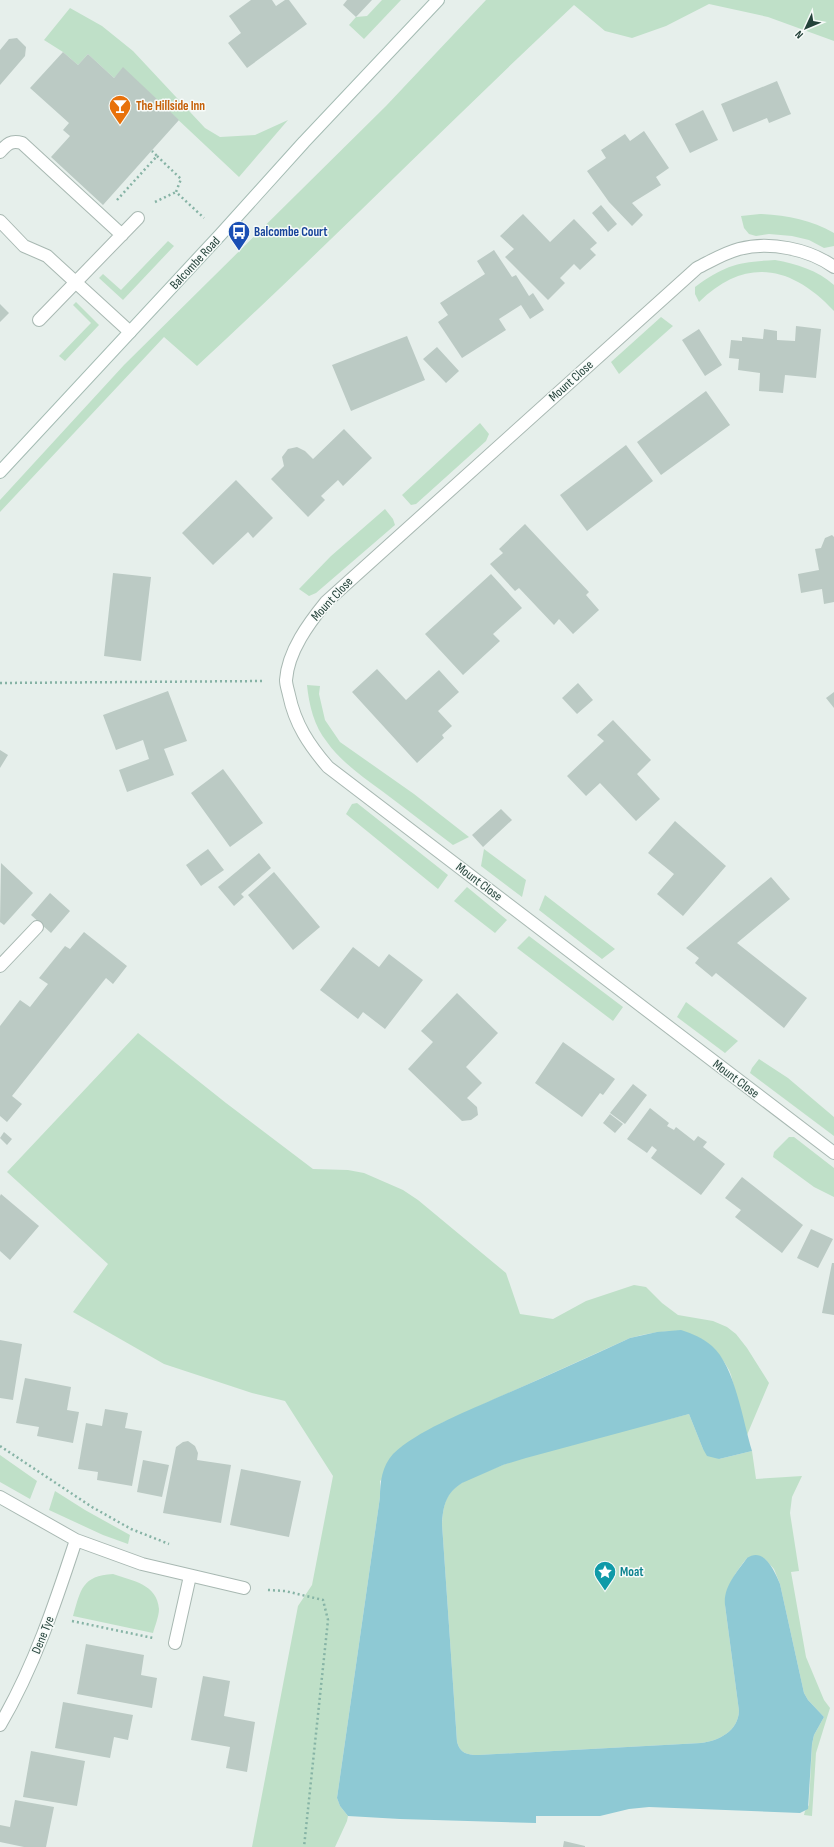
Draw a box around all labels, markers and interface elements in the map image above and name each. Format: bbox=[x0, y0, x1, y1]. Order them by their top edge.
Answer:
north arrow bbox=[786, 8, 826, 48]
text: N bbox=[792, 28, 806, 41]
bar icon: The Hillside Inn bbox=[107, 93, 133, 126]
place label: The Hillside Inn bbox=[136, 98, 205, 114]
bus stop icon: Balcombe Court bbox=[226, 219, 252, 252]
place label: Balcombe Court bbox=[254, 224, 328, 240]
street label: Balcombe Road bbox=[166, 233, 224, 293]
street label: Mount Close bbox=[545, 357, 597, 405]
street label: Mount Close bbox=[308, 574, 356, 624]
street label: Mount Close bbox=[453, 859, 505, 905]
street label: Mount Close bbox=[710, 1056, 762, 1102]
place icon: Moat bbox=[592, 1559, 618, 1592]
place label: Moat bbox=[620, 1564, 644, 1580]
street label: Dene Tye bbox=[28, 1614, 58, 1656]

